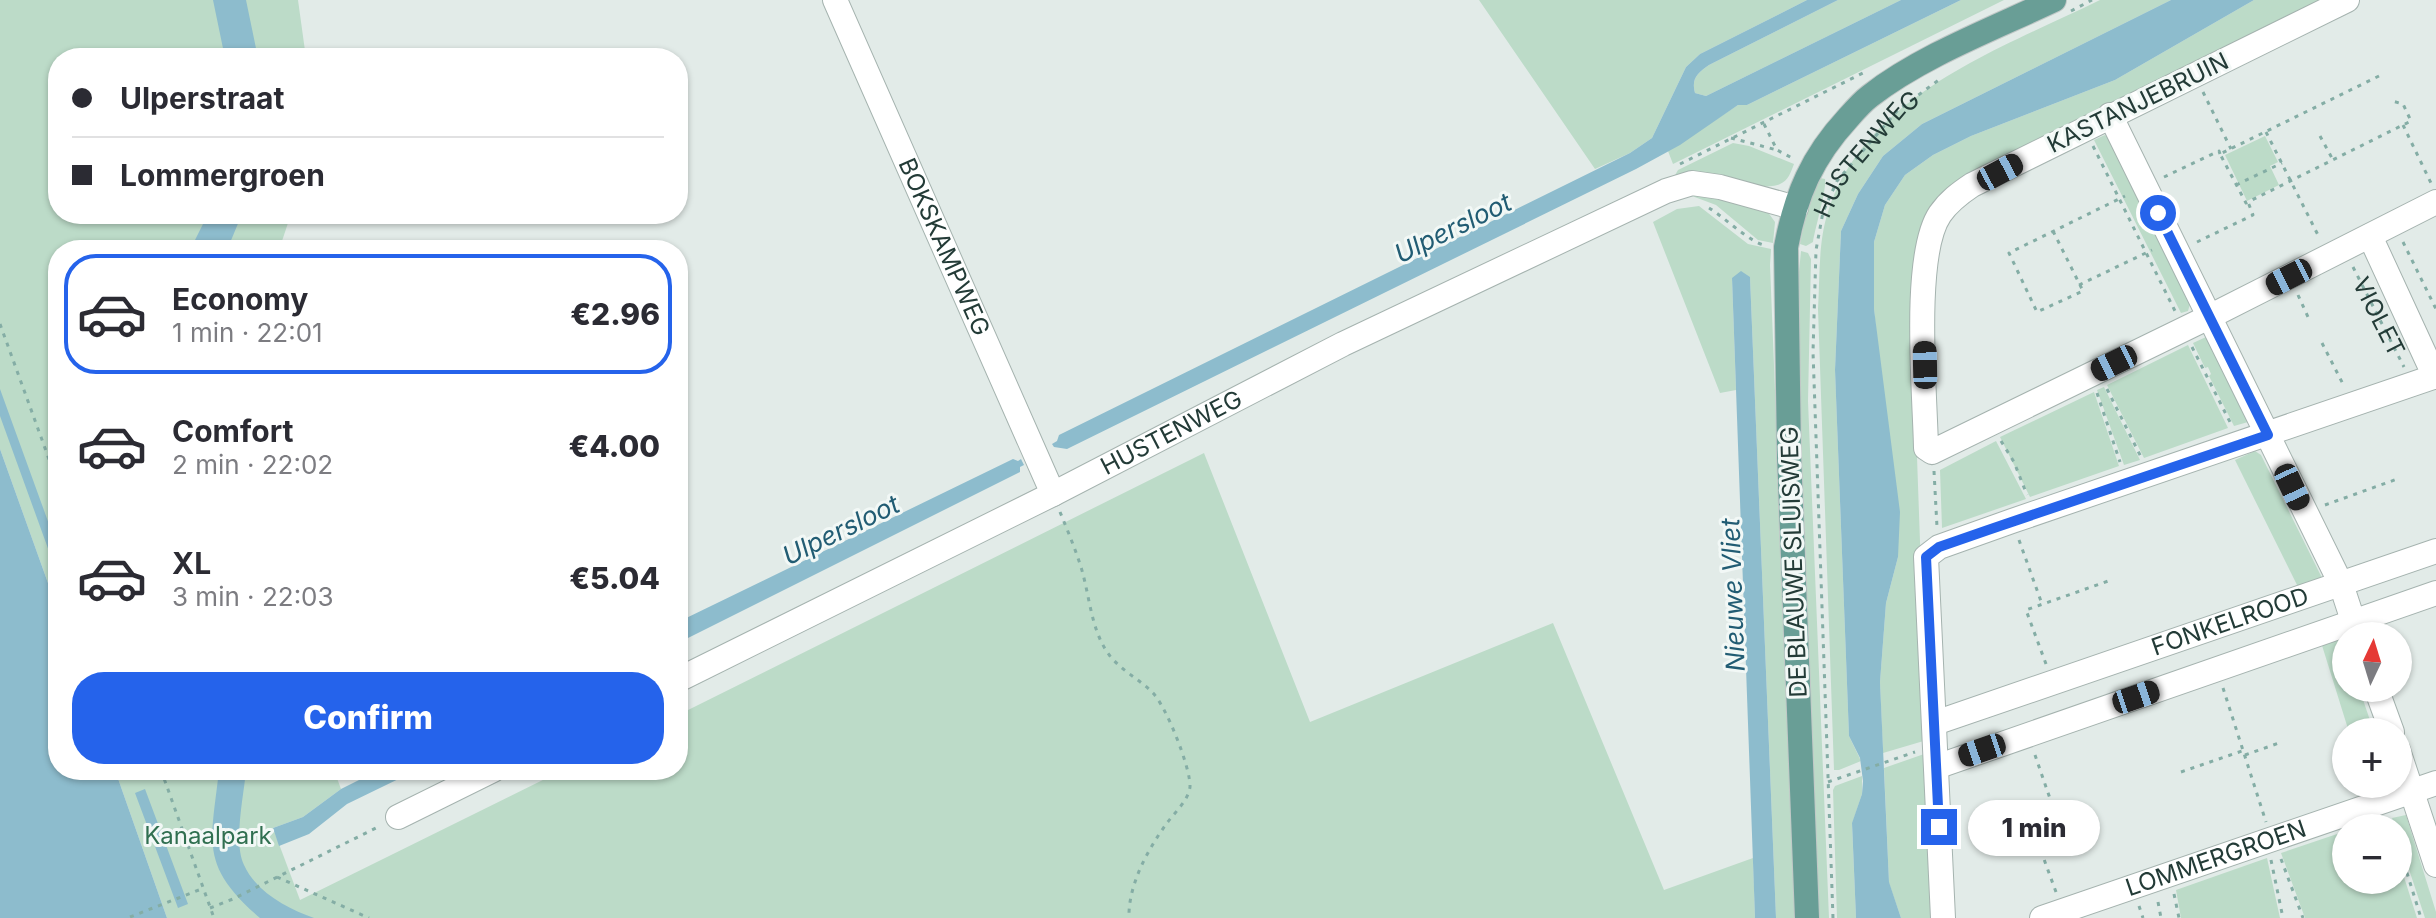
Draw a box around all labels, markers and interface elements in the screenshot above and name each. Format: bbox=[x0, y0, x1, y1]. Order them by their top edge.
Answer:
street label: KASTANJEBRUIN bbox=[2043, 46, 2233, 159]
text: Ulperstraat bbox=[120, 80, 285, 116]
street label: HUSTENWEG bbox=[1807, 84, 1925, 222]
car bbox=[1973, 150, 2027, 194]
street label: BOKSKAMPWEG bbox=[893, 154, 996, 340]
text: Lommergroen bbox=[120, 157, 325, 193]
water label: Ulpersloot bbox=[1389, 186, 1517, 269]
route start bbox=[2140, 195, 2176, 231]
car bbox=[2262, 255, 2316, 299]
street label: VIOLET bbox=[2347, 272, 2411, 361]
icon: car bbox=[76, 278, 148, 350]
text: Economy bbox=[172, 281, 308, 317]
text: €2.96 bbox=[570, 296, 660, 332]
text: 1 min · 22:01 bbox=[172, 317, 323, 348]
car bbox=[1913, 341, 1937, 389]
car bbox=[2087, 342, 2141, 384]
street label: HUSTENWEG bbox=[1096, 384, 1247, 481]
icon: car bbox=[76, 410, 148, 482]
text: Comfort bbox=[172, 413, 293, 449]
street label: DE BLAUWE SLUISWEG bbox=[1774, 426, 1813, 698]
text: €4.00 bbox=[568, 428, 660, 464]
text: 2 min · 22:02 bbox=[172, 449, 333, 480]
car bbox=[2271, 460, 2313, 514]
water label: Ulpersloot bbox=[777, 488, 905, 571]
water label: Nieuwe Vliet bbox=[1714, 517, 1751, 672]
icon: car bbox=[76, 542, 148, 614]
text: XL bbox=[172, 545, 211, 581]
text: €5.04 bbox=[569, 560, 660, 596]
text: 3 min · 22:03 bbox=[172, 581, 334, 612]
street label: FONKELROOD bbox=[2148, 581, 2312, 662]
north arrow bbox=[2332, 622, 2412, 702]
map controls bbox=[2332, 622, 2412, 894]
button: Confirm bbox=[72, 672, 664, 764]
car bbox=[2109, 678, 2163, 716]
button: + bbox=[2332, 718, 2412, 798]
car bbox=[1955, 731, 2009, 769]
callout: 1 min bbox=[1967, 799, 2099, 855]
route end bbox=[1921, 809, 1957, 845]
text: 1 min bbox=[2001, 812, 2067, 843]
street label: LOMMERGROEN bbox=[2122, 814, 2310, 902]
button: − bbox=[2332, 814, 2412, 894]
park label: Kanaalpark bbox=[144, 821, 272, 850]

